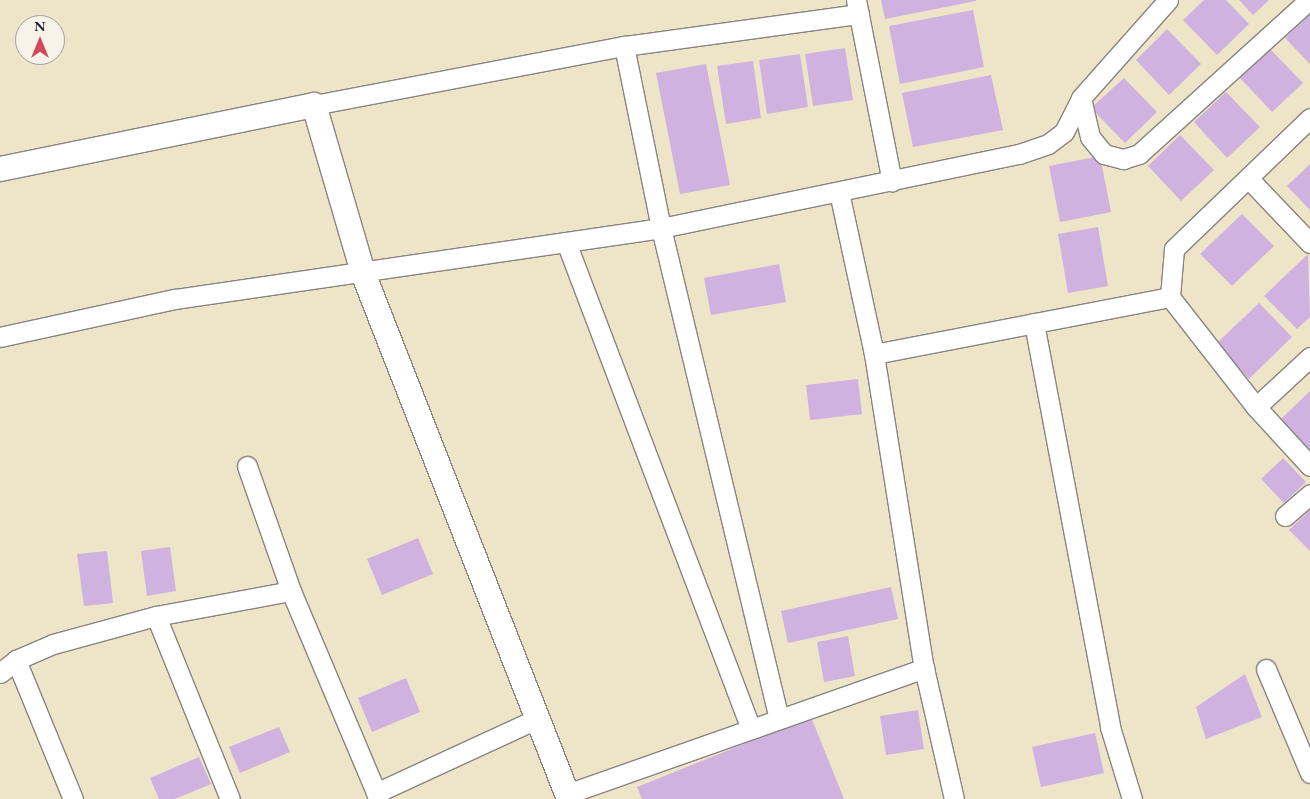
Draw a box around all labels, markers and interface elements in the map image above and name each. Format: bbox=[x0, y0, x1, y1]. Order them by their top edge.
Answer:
north arrow bbox=[15, 15, 65, 65]
text: N bbox=[34, 17, 46, 35]

